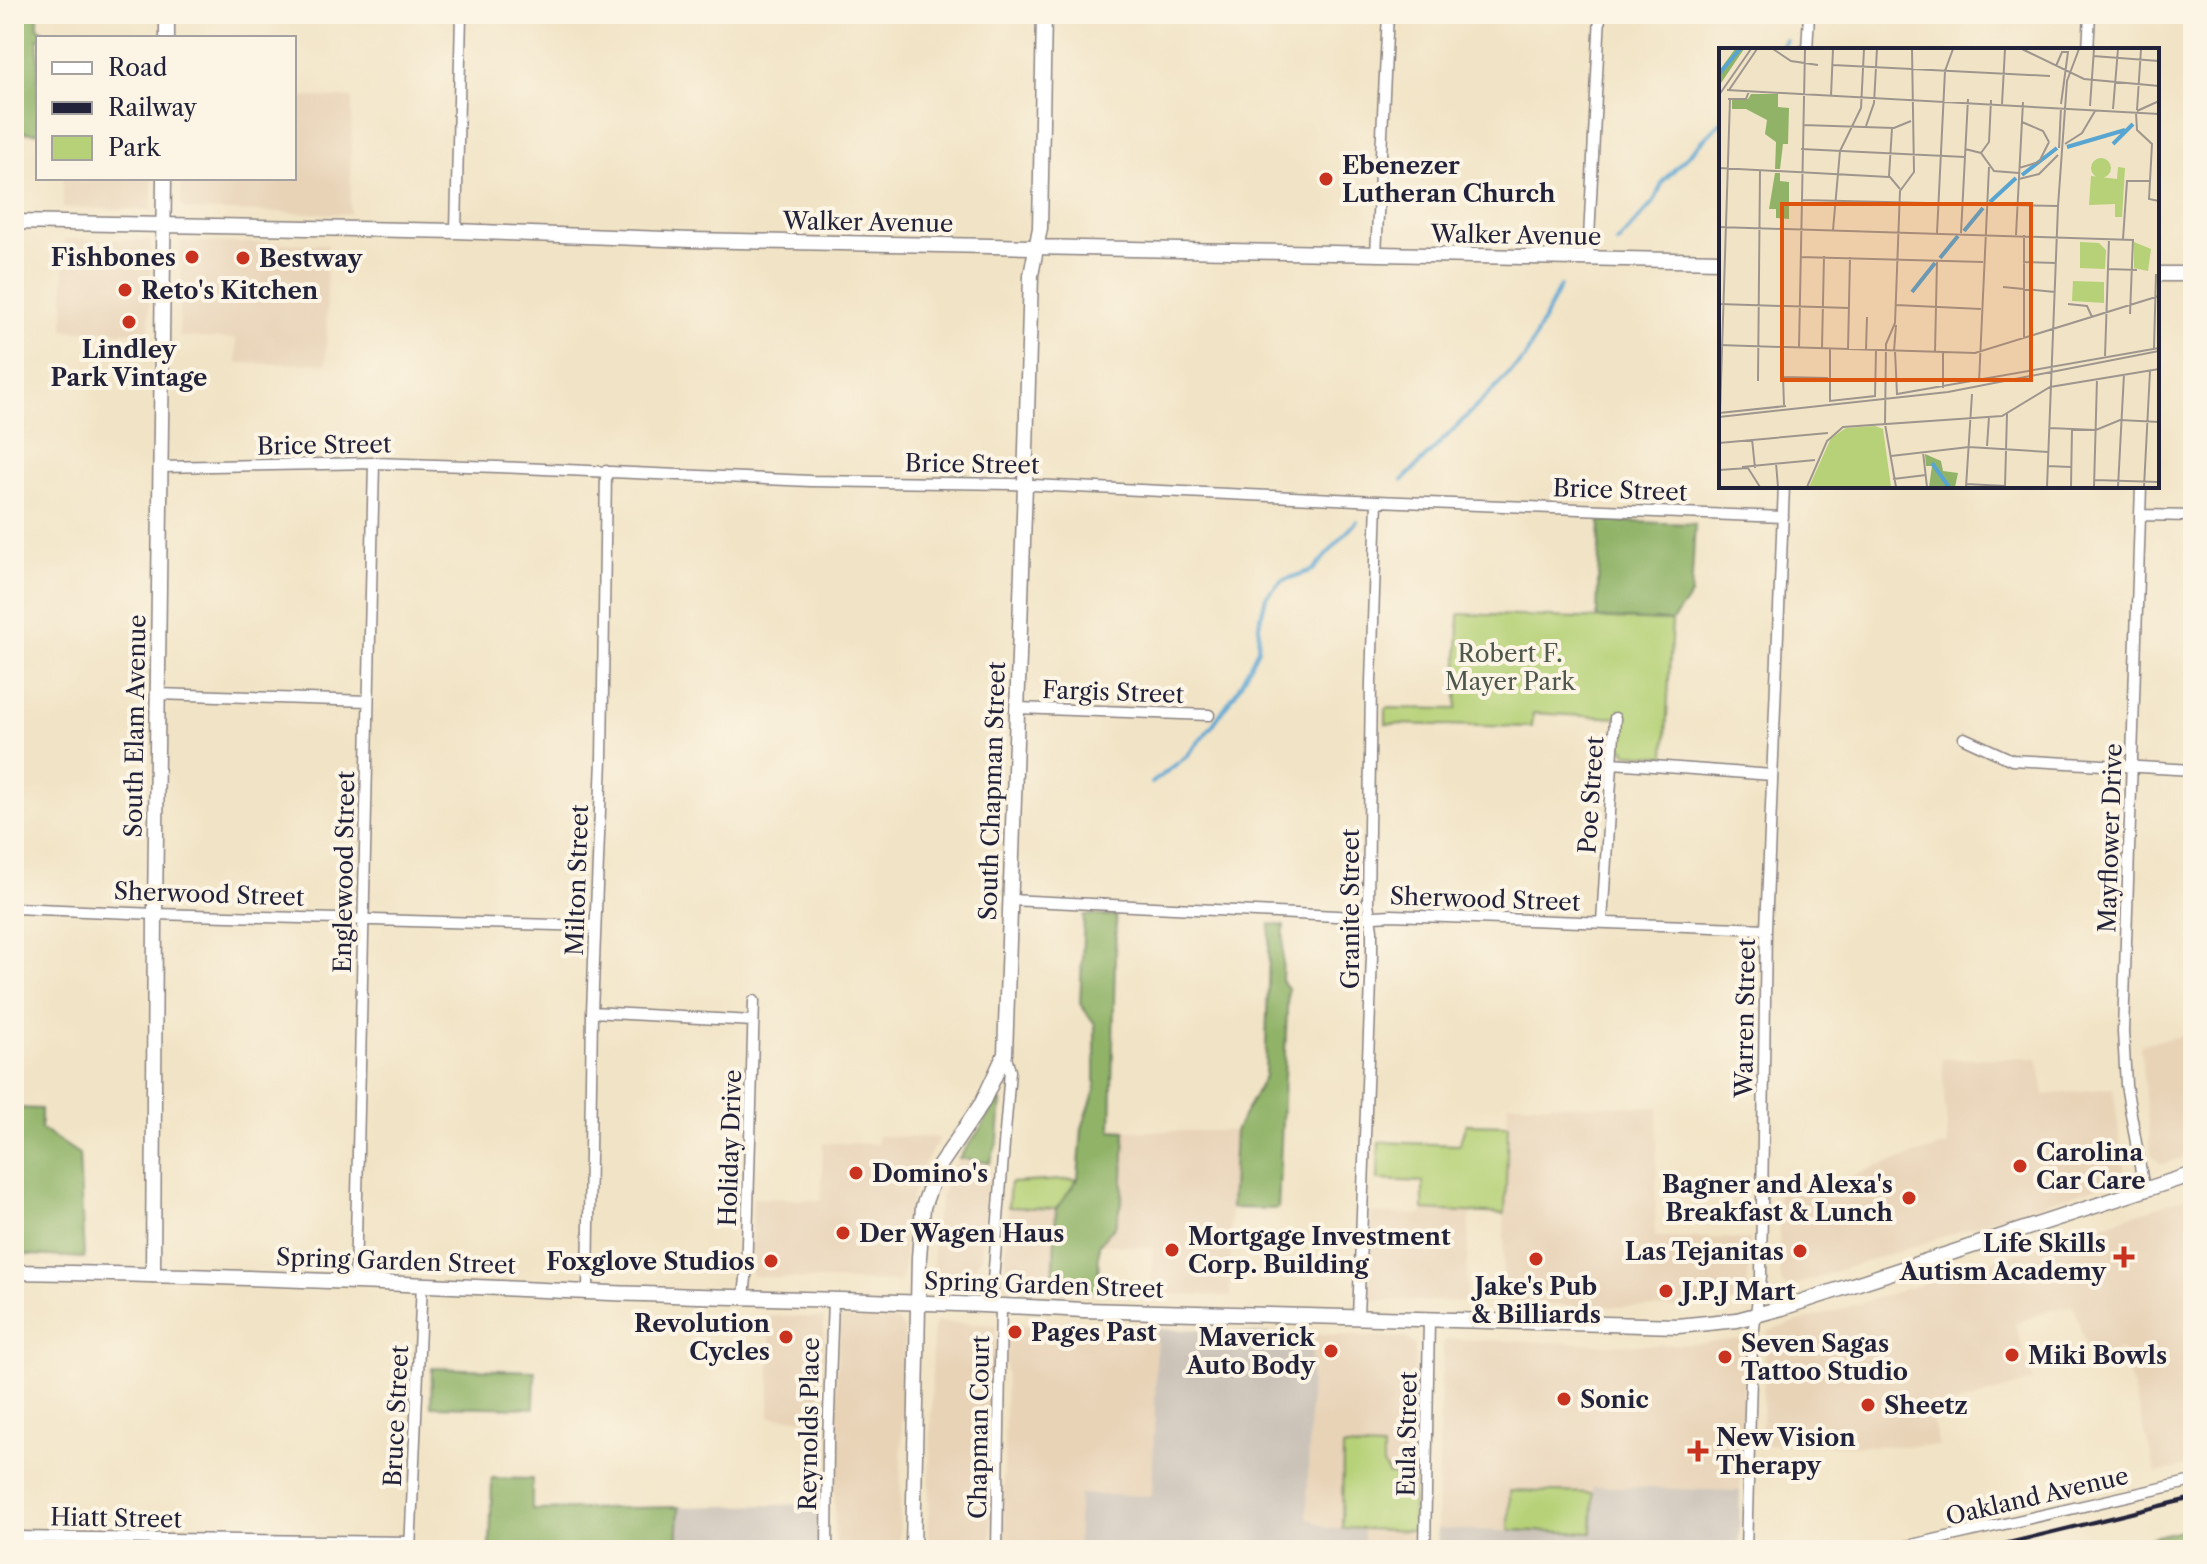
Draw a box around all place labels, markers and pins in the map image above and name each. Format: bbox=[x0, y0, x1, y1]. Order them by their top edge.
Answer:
place label: Ebenezer Lutheran Church bbox=[1342, 151, 1556, 208]
marker: Ebenezer Lutheran Church bbox=[1317, 170, 1335, 188]
place label: Fishbones bbox=[51, 243, 176, 272]
place label: Bestway bbox=[259, 244, 364, 273]
marker: Fishbones bbox=[183, 248, 201, 266]
marker: Bestway bbox=[234, 249, 252, 267]
place label: Reto's Kitchen bbox=[141, 276, 319, 305]
marker: Reto's Kitchen bbox=[116, 281, 134, 299]
marker: Lindley Park Vintage bbox=[120, 313, 138, 331]
place label: Lindley Park Vintage bbox=[51, 335, 207, 392]
place label: Carolina Car Care bbox=[2036, 1138, 2146, 1195]
marker: Carolina Car Care bbox=[2011, 1157, 2029, 1175]
place label: Domino's bbox=[872, 1159, 988, 1188]
marker: Domino's bbox=[847, 1164, 865, 1182]
place label: Bagner and Alexa's Breakfast & Lunch bbox=[1662, 1170, 1894, 1227]
marker: Bagner and Alexa's Breakfast & Lunch bbox=[1900, 1189, 1918, 1207]
place label: Der Wagen Haus bbox=[859, 1219, 1065, 1248]
place label: Mortgage Investment Corp. Building bbox=[1188, 1222, 1451, 1279]
marker: Der Wagen Haus bbox=[834, 1224, 852, 1242]
place label: Life Skills Autism Academy bbox=[1899, 1229, 2107, 1286]
place label: Las Tejanitas bbox=[1625, 1237, 1784, 1266]
marker: Mortgage Investment Corp. Building bbox=[1163, 1241, 1181, 1259]
marker: Las Tejanitas bbox=[1791, 1242, 1809, 1260]
marker: Life Skills Autism Academy bbox=[2113, 1246, 2135, 1268]
place label: Foxglove Studios bbox=[546, 1247, 755, 1276]
marker: Jake's Pub & Billiards bbox=[1527, 1250, 1545, 1268]
marker: Foxglove Studios bbox=[762, 1252, 780, 1270]
place label: Jake's Pub & Billiards bbox=[1471, 1272, 1601, 1329]
place label: J.P.J Mart bbox=[1678, 1277, 1796, 1306]
marker: J.P.J Mart bbox=[1657, 1282, 1675, 1300]
place label: Revolution Cycles bbox=[634, 1309, 771, 1366]
place label: Pages Past bbox=[1031, 1318, 1157, 1347]
marker: Pages Past bbox=[1006, 1323, 1024, 1341]
place label: Maverick Auto Body bbox=[1185, 1323, 1316, 1380]
marker: Revolution Cycles bbox=[777, 1328, 795, 1346]
place label: Seven Sagas Tattoo Studio bbox=[1741, 1329, 1908, 1386]
place label: Miki Bowls bbox=[2028, 1341, 2167, 1370]
marker: Maverick Auto Body bbox=[1322, 1342, 1340, 1360]
marker: Miki Bowls bbox=[2003, 1346, 2021, 1364]
marker: Seven Sagas Tattoo Studio bbox=[1716, 1348, 1734, 1366]
place label: Sonic bbox=[1580, 1385, 1649, 1414]
marker: Sonic bbox=[1555, 1390, 1573, 1408]
place label: Sheetz bbox=[1884, 1391, 1968, 1420]
marker: Sheetz bbox=[1859, 1396, 1877, 1414]
place label: New Vision Therapy bbox=[1716, 1423, 1856, 1480]
marker: New Vision Therapy bbox=[1687, 1440, 1709, 1462]

